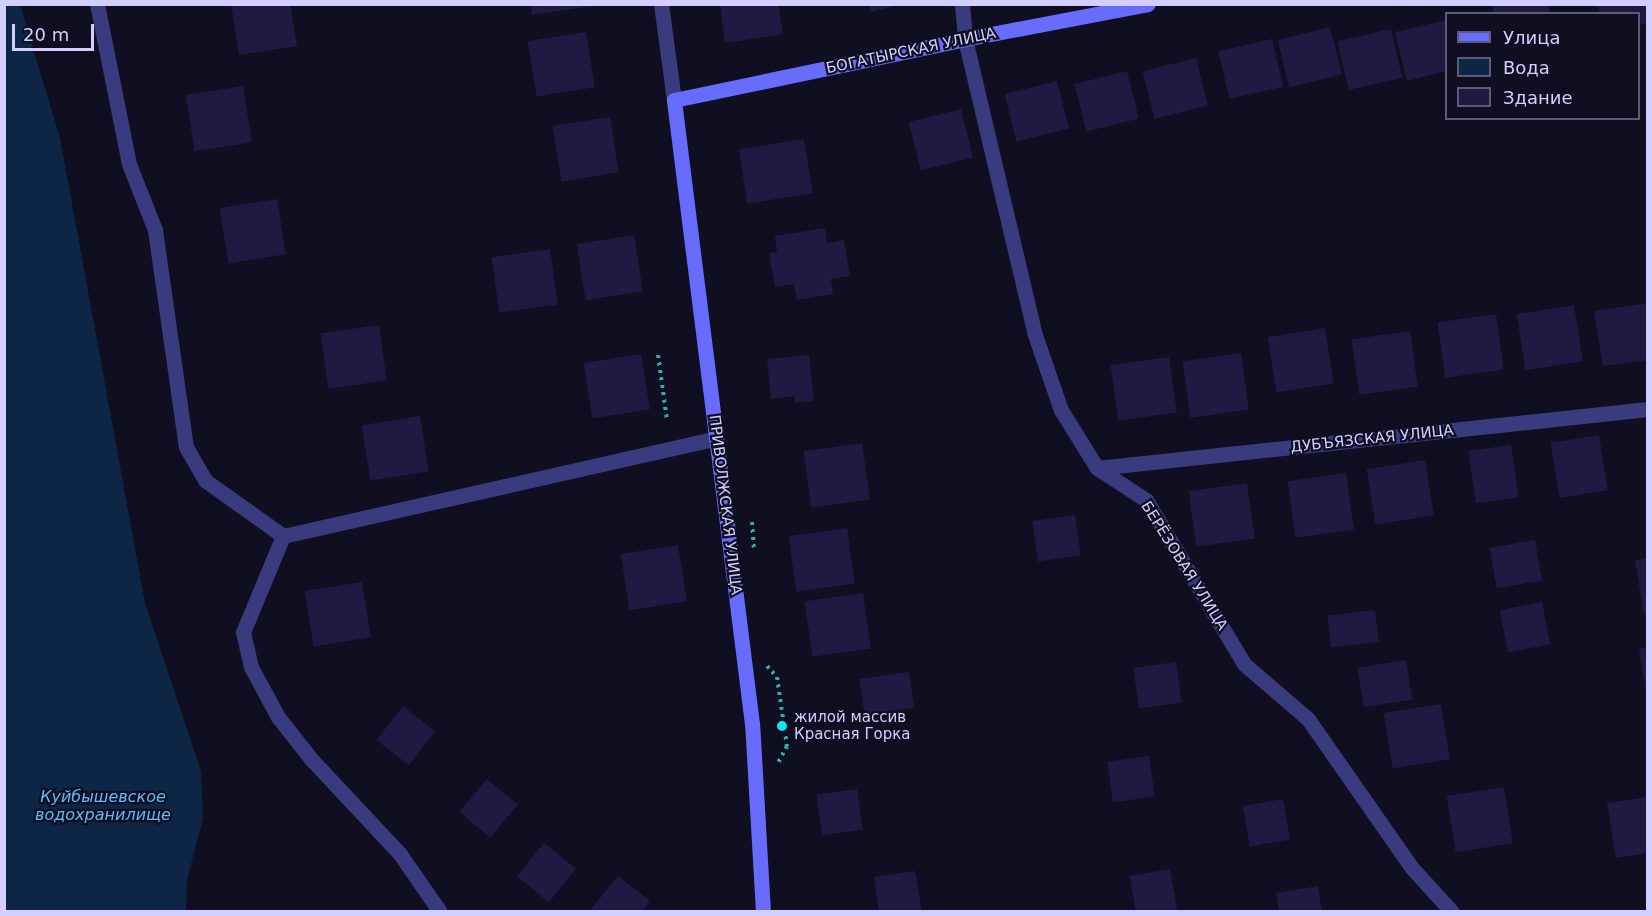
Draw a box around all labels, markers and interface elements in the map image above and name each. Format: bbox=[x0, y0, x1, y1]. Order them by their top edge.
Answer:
scale bar bbox=[15, 12, 98, 50]
legend bbox=[1445, 12, 1640, 120]
text: 20 m bbox=[23, 24, 69, 45]
street label: БОГАТЫРСКАЯ УЛИЦА bbox=[824, 24, 998, 78]
text: Улица bbox=[1503, 27, 1560, 48]
text: Вода bbox=[1503, 57, 1550, 78]
text: Здание bbox=[1503, 87, 1573, 108]
street label: ПРИВОЛЖСКАЯ УЛИЦА bbox=[705, 414, 745, 596]
street label: ДУБЪЯЗСКАЯ УЛИЦА bbox=[1290, 421, 1454, 457]
street label: БЕРЁЗОВАЯ УЛИЦА bbox=[1137, 498, 1231, 634]
place label: жилой массив Красная Горка bbox=[794, 708, 910, 743]
marker: жилой массив Красная Горка bbox=[775, 719, 789, 733]
water label: Куйбышевское водохранилище bbox=[35, 787, 171, 825]

